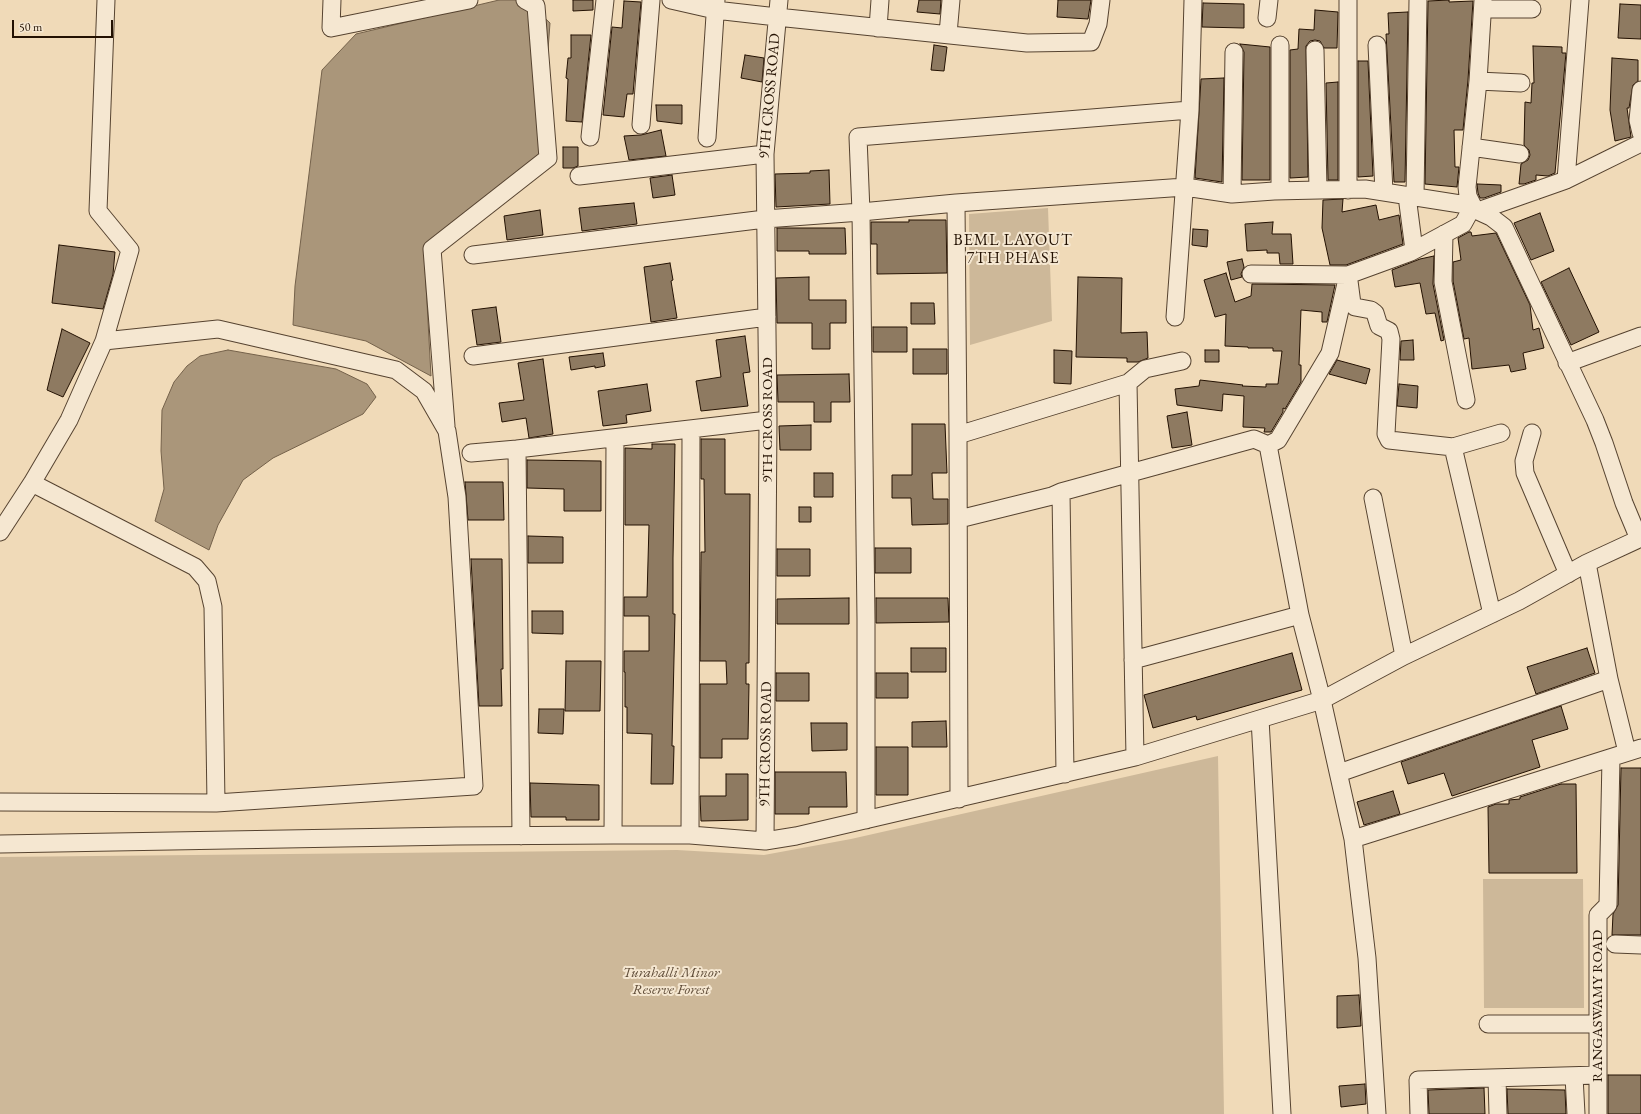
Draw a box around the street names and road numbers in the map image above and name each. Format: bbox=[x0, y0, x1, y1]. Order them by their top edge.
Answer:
street label: 9TH CROSS ROAD bbox=[756, 33, 784, 159]
street label: 9TH CROSS ROAD bbox=[759, 357, 777, 483]
street label: 9TH CROSS ROAD bbox=[756, 681, 776, 807]
street label: RANGASWAMY ROAD bbox=[1589, 930, 1607, 1082]

